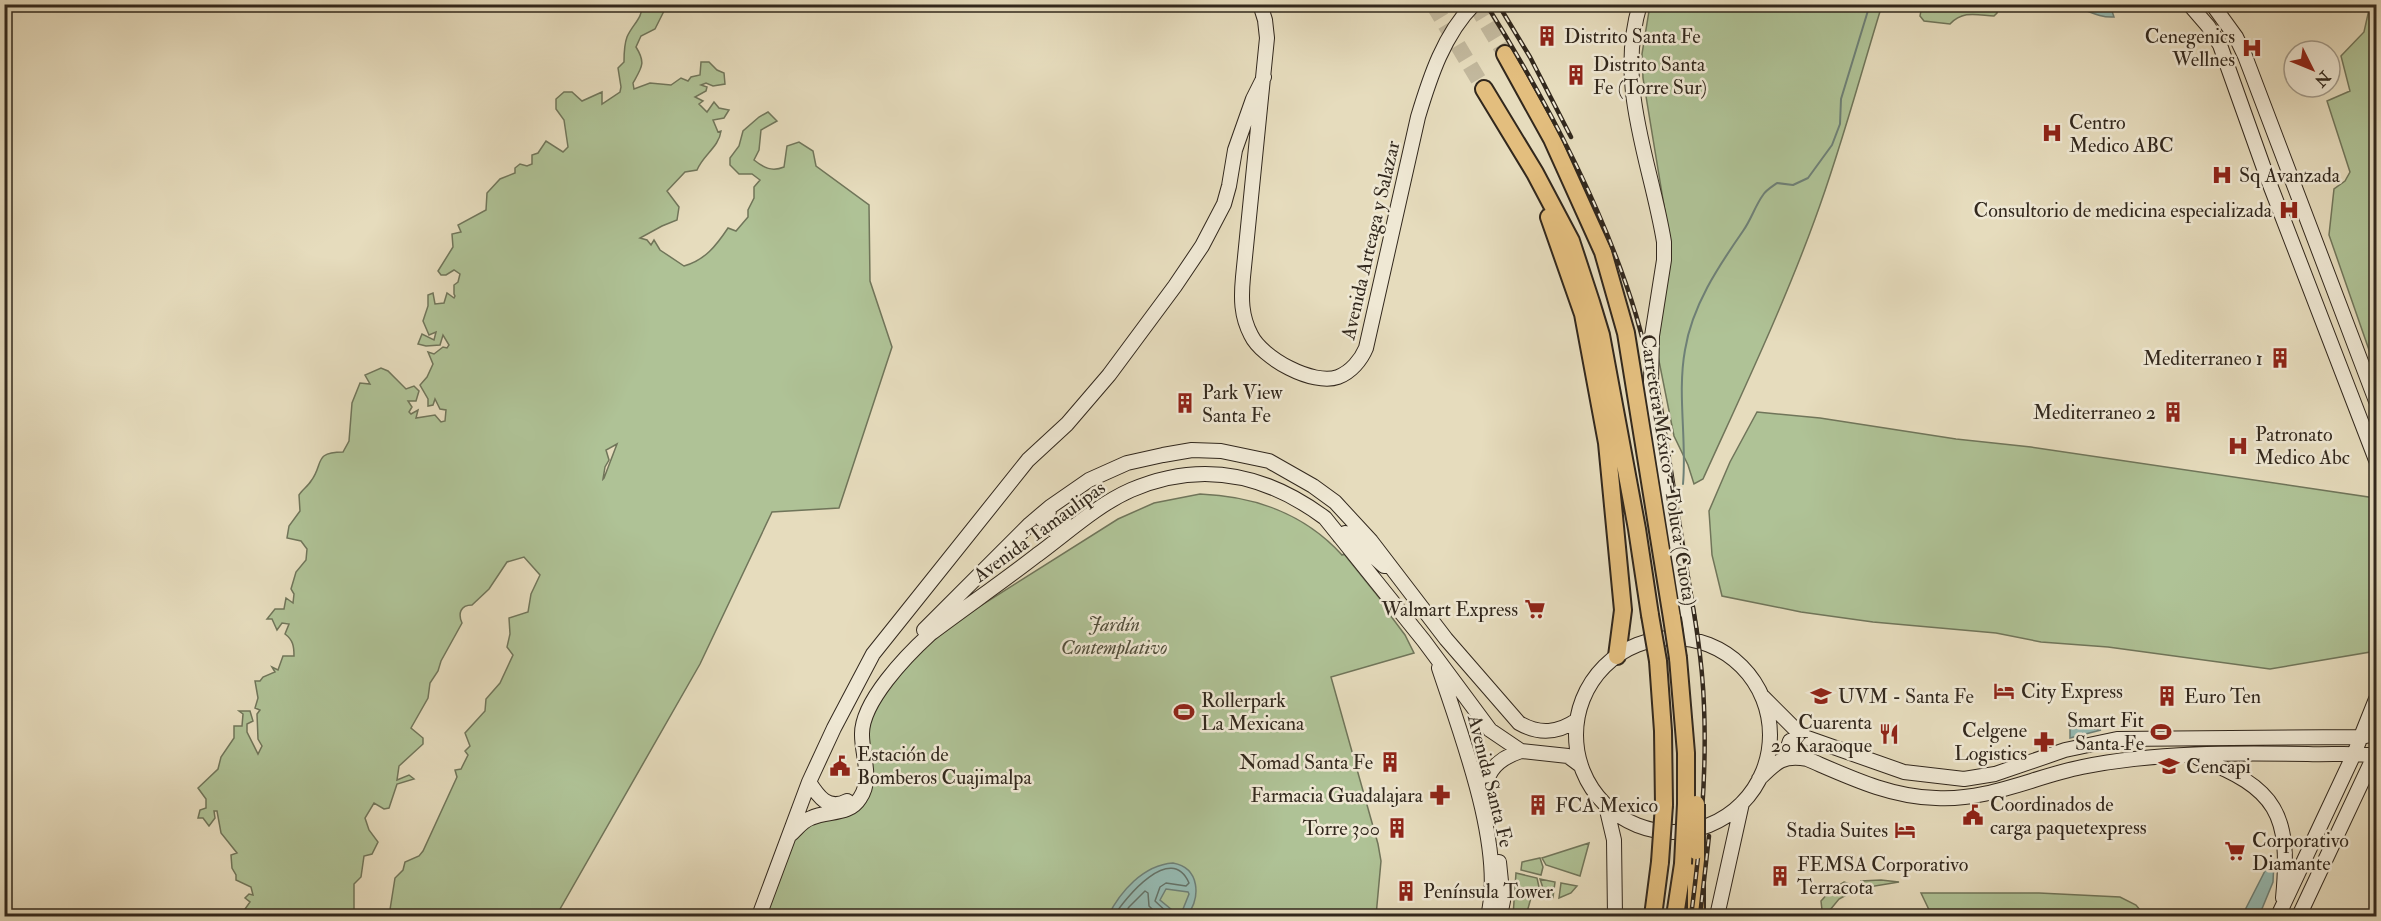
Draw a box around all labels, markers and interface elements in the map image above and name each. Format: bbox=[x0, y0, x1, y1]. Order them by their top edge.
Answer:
building icon: Distrito Santa Fe bbox=[1535, 24, 1559, 48]
place label: Distrito Santa Fe bbox=[1564, 24, 1701, 49]
place label: Cenegenics Wellnes bbox=[2145, 24, 2235, 72]
hospital icon: Cenegenics Wellnes bbox=[2240, 36, 2264, 60]
north arrow bbox=[2282, 39, 2342, 99]
place label: Distrito Santa Fe (Torre Sur) bbox=[1593, 52, 1707, 100]
building icon: Distrito Santa Fe (Torre Sur) bbox=[1564, 63, 1588, 87]
text: N bbox=[2310, 66, 2335, 91]
place label: Centro Medico ABC bbox=[2069, 110, 2174, 158]
hospital icon: Centro Medico ABC bbox=[2040, 121, 2064, 145]
street label: Avenida Arteaga y Salazar bbox=[1335, 138, 1406, 343]
hospital icon: Sq Avanzada bbox=[2210, 163, 2234, 187]
place label: Sq Avanzada bbox=[2239, 163, 2341, 188]
place label: Consultorio de medicina especializada bbox=[1974, 198, 2273, 224]
hospital icon: Consultorio de medicina especializada bbox=[2277, 198, 2301, 222]
street label: Carretera México - Toluca (Cuota) bbox=[1635, 333, 1702, 608]
place label: Mediterraneo 1 bbox=[2143, 346, 2263, 371]
building icon: Mediterraneo 1 bbox=[2268, 346, 2292, 370]
place label: Park View Santa Fe bbox=[1202, 380, 1283, 428]
building icon: Park View Santa Fe bbox=[1173, 391, 1197, 415]
place label: Mediterraneo 2 bbox=[2033, 400, 2156, 425]
building icon: Mediterraneo 2 bbox=[2161, 400, 2185, 424]
place label: Patronato Medico Abc bbox=[2255, 422, 2350, 470]
hospital icon: Patronato Medico Abc bbox=[2226, 434, 2250, 458]
street label: Avenida Tamaulipas bbox=[967, 475, 1111, 589]
place label: Walmart Express bbox=[1380, 597, 1518, 623]
supermarket icon: Walmart Express bbox=[1523, 597, 1547, 621]
park label: Jardín Contemplativo bbox=[1061, 612, 1167, 660]
hotel icon: City Express bbox=[1992, 679, 2016, 703]
place label: City Express bbox=[2021, 679, 2123, 705]
school or university icon: UVM - Santa Fe bbox=[1809, 684, 1833, 708]
place label: UVM - Santa Fe bbox=[1838, 684, 1974, 709]
building icon: Euro Ten bbox=[2155, 684, 2179, 708]
place label: Euro Ten bbox=[2184, 684, 2261, 709]
place label: Rollerpark La Mexicana bbox=[1201, 688, 1305, 736]
sports icon: Rollerpark La Mexicana bbox=[1172, 700, 1196, 724]
place label: Smart Fit Santa Fe bbox=[2067, 708, 2145, 756]
place label: Cuarenta 20 Karaoque bbox=[1771, 710, 1873, 758]
street label: Avenida Santa Fe bbox=[1462, 711, 1519, 850]
place label: Celgene Logistics bbox=[1954, 718, 2027, 766]
sports icon: Smart Fit Santa Fe bbox=[2149, 720, 2173, 744]
restaurant icon: Cuarenta 20 Karaoque bbox=[1877, 722, 1901, 746]
pharmacy icon: Celgene Logistics bbox=[2032, 730, 2056, 754]
place label: Estación de Bomberos Cuajimalpa bbox=[857, 742, 1032, 791]
place label: Nomad Santa Fe bbox=[1239, 750, 1373, 775]
building icon: Nomad Santa Fe bbox=[1378, 750, 1402, 774]
public building icon: Estación de Bomberos Cuajimalpa bbox=[828, 754, 852, 778]
school or university icon: Cencapi bbox=[2157, 754, 2181, 778]
place label: Cencapi bbox=[2186, 754, 2251, 780]
place label: Farmacia Guadalajara bbox=[1250, 783, 1424, 808]
pharmacy icon: Farmacia Guadalajara bbox=[1428, 783, 1452, 807]
place label: Coordinados de carga paquetexpress bbox=[1990, 792, 2147, 841]
building icon: FCA Mexico bbox=[1526, 793, 1550, 817]
place label: FCA Mexico bbox=[1555, 793, 1658, 818]
public building icon: Coordinados de carga paquetexpress bbox=[1961, 803, 1985, 827]
place label: Torre 300 bbox=[1303, 816, 1380, 841]
building icon: Torre 300 bbox=[1385, 816, 1409, 840]
place label: Stadia Suites bbox=[1786, 818, 1888, 843]
hotel icon: Stadia Suites bbox=[1893, 818, 1917, 842]
place label: Corporativo Diamante bbox=[2252, 828, 2349, 876]
supermarket icon: Corporativo Diamante bbox=[2223, 839, 2247, 863]
place label: FEMSA Corporativo Terracota bbox=[1797, 852, 1968, 900]
building icon: FEMSA Corporativo Terracota bbox=[1768, 864, 1792, 888]
building icon: Península Tower bbox=[1394, 879, 1418, 903]
place label: Península Tower bbox=[1423, 879, 1554, 904]

